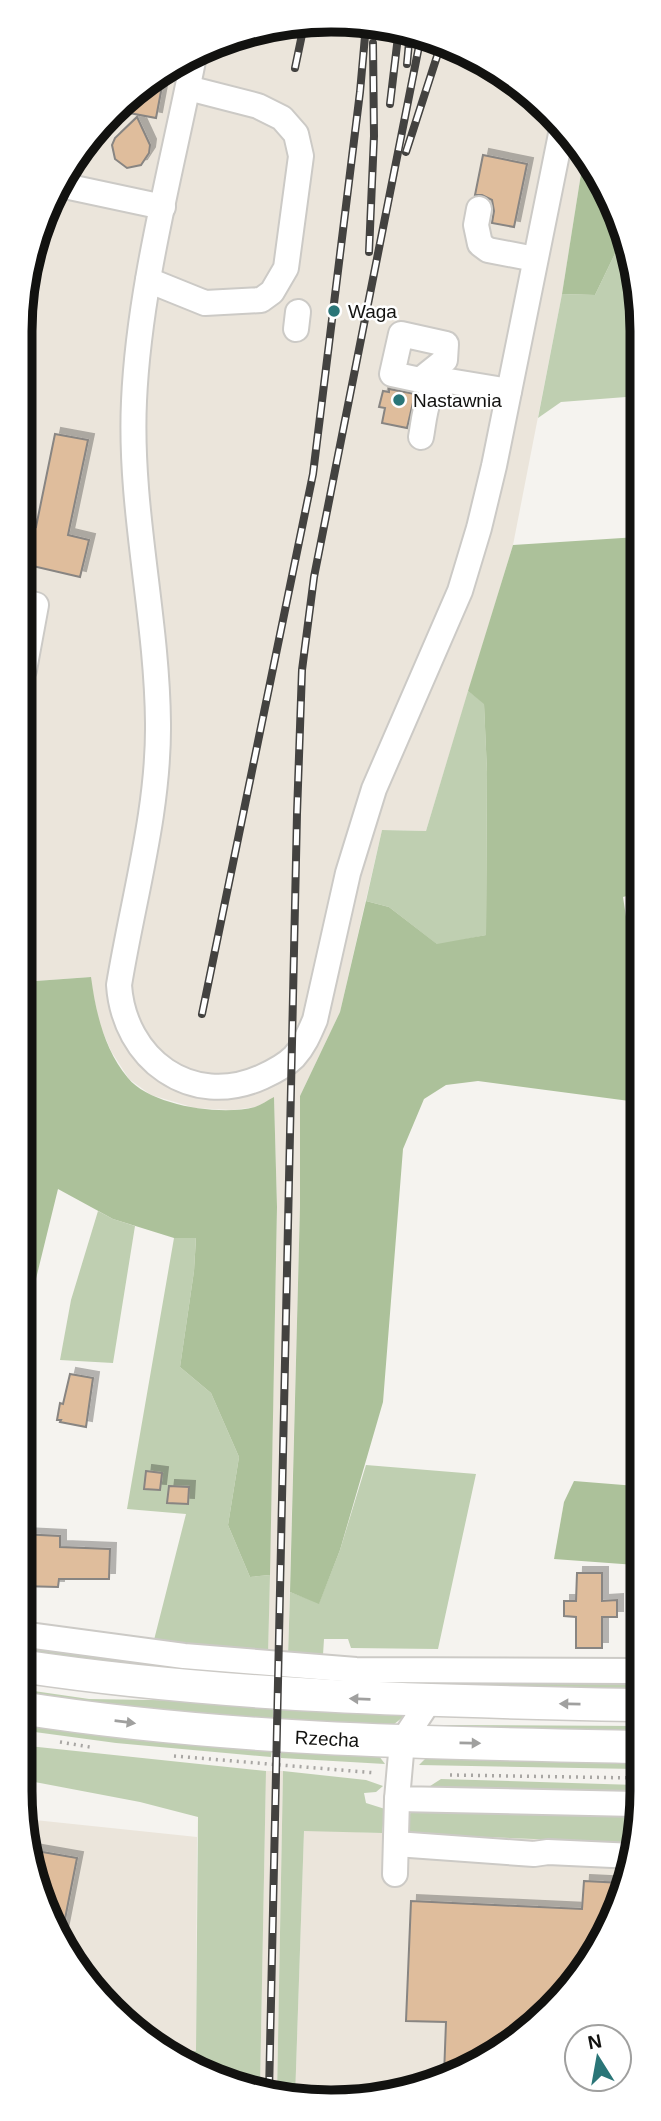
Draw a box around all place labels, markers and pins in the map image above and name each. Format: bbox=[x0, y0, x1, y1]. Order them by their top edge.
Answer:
place label: Waga bbox=[348, 301, 397, 322]
marker: Waga bbox=[326, 303, 342, 319]
place label: Nastawnia bbox=[413, 390, 502, 411]
marker: Nastawnia bbox=[391, 392, 407, 408]

